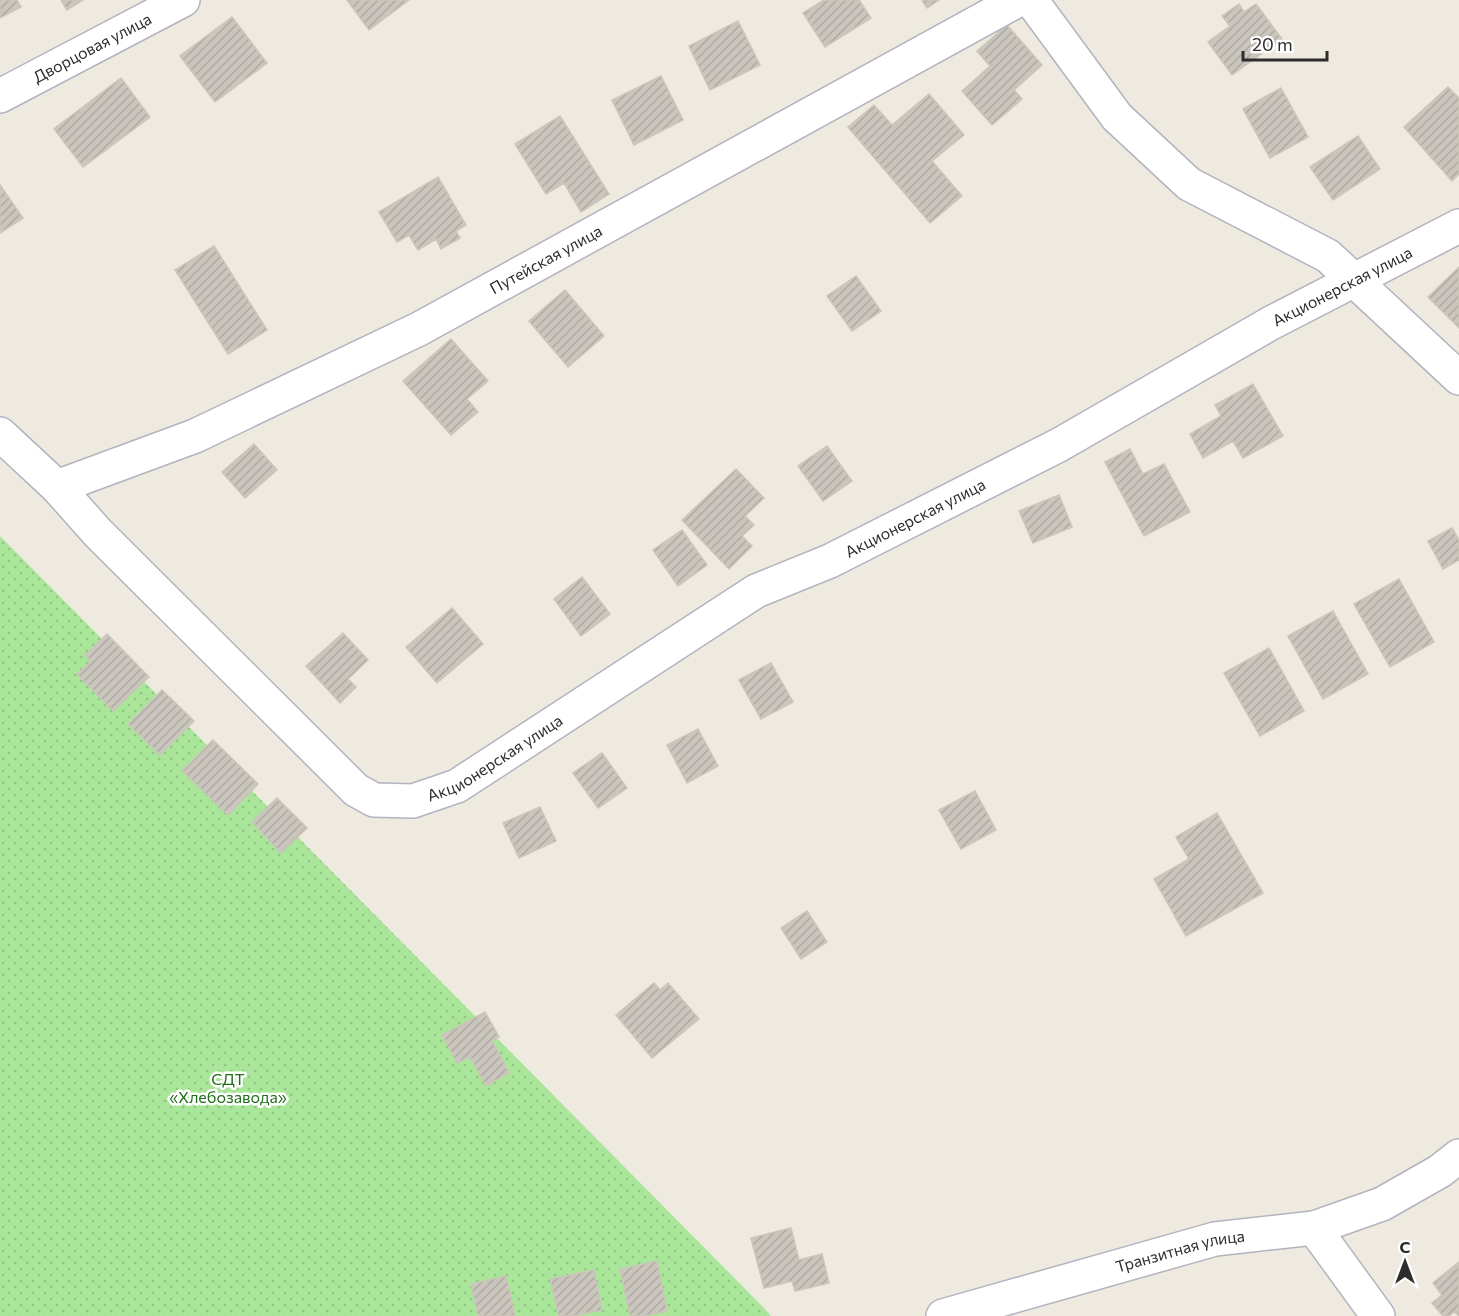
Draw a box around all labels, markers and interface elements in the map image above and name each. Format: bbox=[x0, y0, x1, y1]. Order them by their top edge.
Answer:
street label: Дворцовая улица bbox=[29, 8, 154, 86]
scale bar bbox=[1243, 24, 1327, 62]
text: 20 m bbox=[1252, 33, 1293, 55]
street label: Путейская улица bbox=[486, 220, 605, 297]
street label: Акционерская улица bbox=[1269, 242, 1415, 330]
street label: Акционерская улица bbox=[842, 474, 988, 561]
street label: Акционерская улица bbox=[424, 710, 565, 805]
park label: СДТ «Хлебозавода» bbox=[169, 1069, 287, 1106]
street label: Транзитная улица bbox=[1113, 1226, 1246, 1276]
north arrow bbox=[1375, 1232, 1435, 1292]
text: С bbox=[1400, 1237, 1411, 1256]

